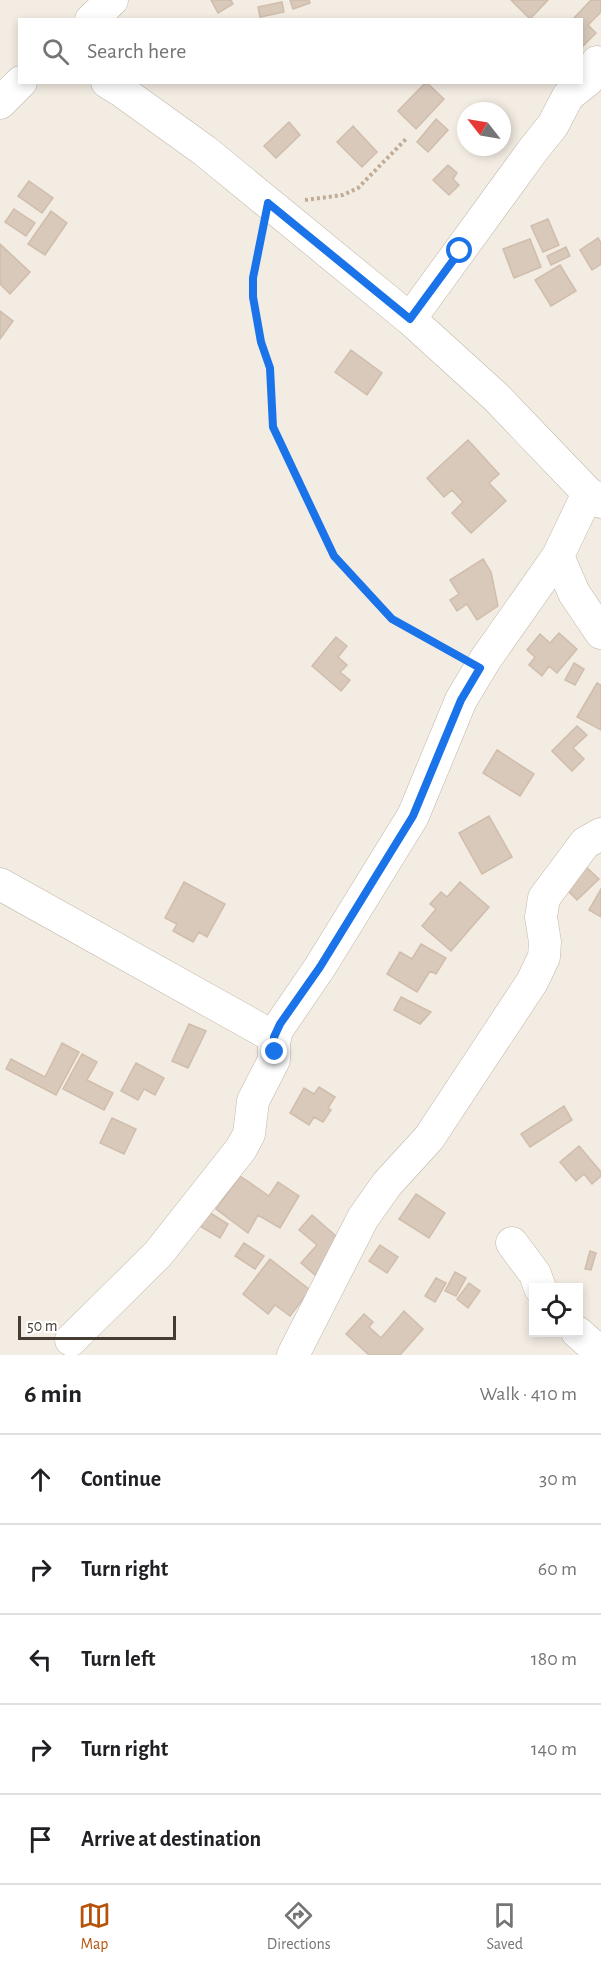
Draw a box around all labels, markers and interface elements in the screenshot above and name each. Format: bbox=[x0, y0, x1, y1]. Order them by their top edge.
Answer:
search box bbox=[18, 18, 583, 84]
icon: search bbox=[39, 35, 72, 68]
text: Search here bbox=[87, 40, 186, 62]
north arrow bbox=[457, 102, 511, 156]
route start bbox=[446, 237, 472, 263]
route end bbox=[261, 1038, 287, 1064]
map controls bbox=[529, 1283, 583, 1337]
button: locate bbox=[529, 1283, 583, 1337]
scale bar bbox=[18, 1313, 176, 1340]
text: 50 m bbox=[27, 1318, 58, 1334]
text: 6 min bbox=[24, 1381, 82, 1407]
text: Walk · 410 m bbox=[479, 1384, 577, 1404]
icon: ahead bbox=[24, 1463, 57, 1496]
text: Continue bbox=[81, 1468, 161, 1490]
text: 30 m bbox=[539, 1469, 577, 1489]
icon: right bbox=[24, 1553, 57, 1586]
text: Turn right bbox=[81, 1558, 168, 1580]
text: 60 m bbox=[538, 1559, 577, 1579]
icon: left bbox=[24, 1643, 57, 1676]
text: Turn left bbox=[81, 1648, 155, 1670]
text: 180 m bbox=[531, 1649, 577, 1669]
icon: right bbox=[24, 1733, 57, 1766]
text: Turn right bbox=[81, 1738, 168, 1760]
text: 140 m bbox=[531, 1739, 577, 1759]
icon: arrive bbox=[24, 1823, 57, 1856]
text: Arrive at destination bbox=[81, 1828, 261, 1850]
tab: Map bbox=[78, 1899, 111, 1954]
tab: Directions bbox=[267, 1899, 331, 1954]
tab: Saved bbox=[486, 1899, 523, 1954]

